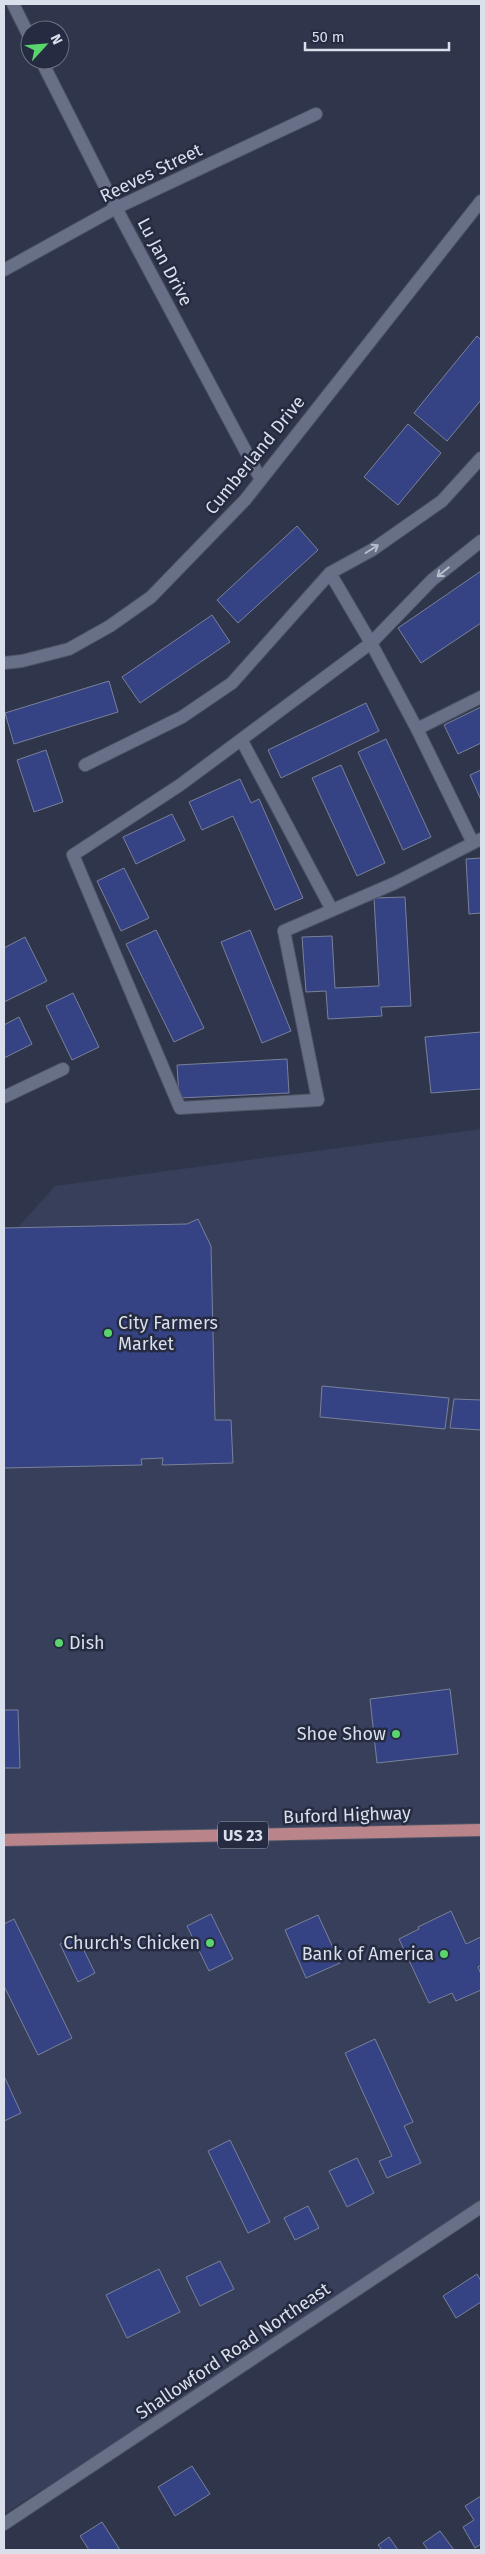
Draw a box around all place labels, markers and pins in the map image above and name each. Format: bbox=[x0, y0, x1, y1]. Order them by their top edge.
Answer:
place label: City Farmers Market bbox=[118, 1312, 218, 1355]
marker: City Farmers Market bbox=[102, 1327, 114, 1339]
place label: Dish bbox=[69, 1632, 105, 1654]
marker: Dish bbox=[53, 1637, 65, 1649]
place label: Shoe Show bbox=[297, 1723, 386, 1745]
marker: Shoe Show bbox=[390, 1728, 402, 1740]
place label: Church's Chicken bbox=[63, 1932, 200, 1954]
marker: Church's Chicken bbox=[204, 1937, 216, 1949]
place label: Bank of America bbox=[302, 1943, 434, 1965]
marker: Bank of America bbox=[438, 1948, 450, 1960]

